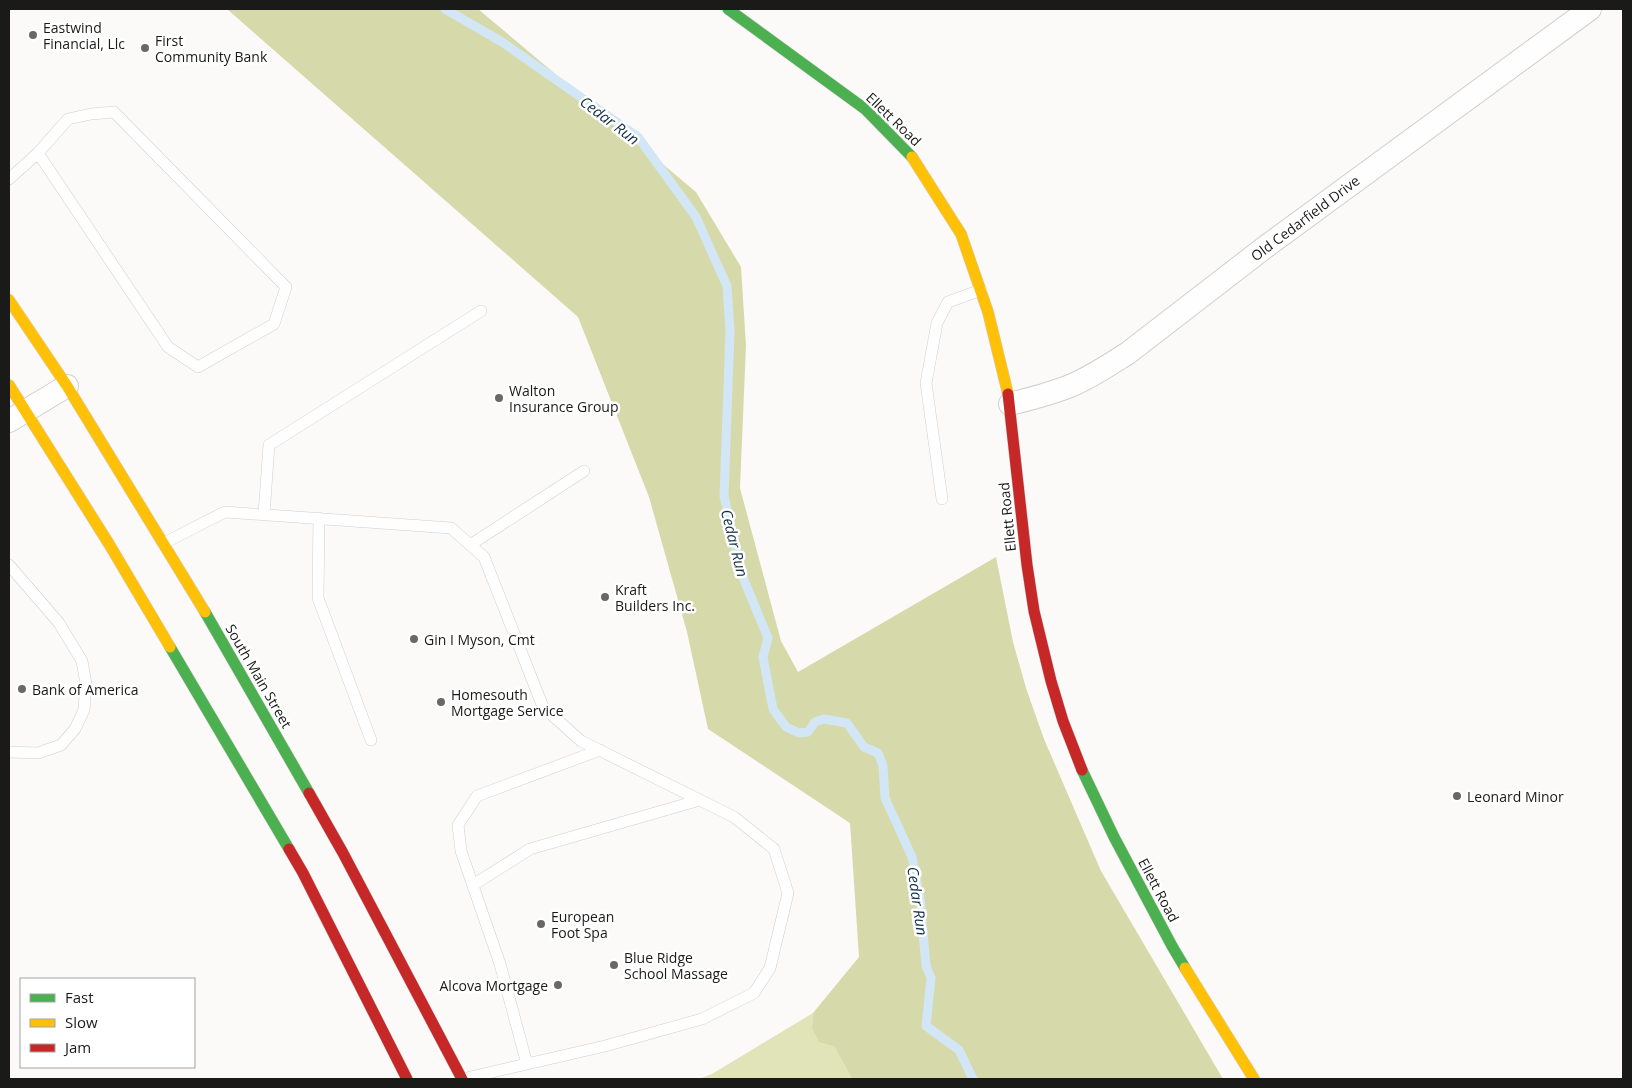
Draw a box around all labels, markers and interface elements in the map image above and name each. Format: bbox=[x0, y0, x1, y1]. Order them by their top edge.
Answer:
place label: Eastwind Financial, Llc bbox=[43, 18, 125, 53]
marker: Eastwind Financial, Llc bbox=[27, 29, 39, 41]
place label: First Community Bank bbox=[155, 31, 268, 66]
marker: First Community Bank bbox=[139, 42, 151, 54]
street label: Ellett Road bbox=[862, 88, 926, 150]
water label: Cedar Run bbox=[576, 91, 644, 149]
street label: Old Cedarfield Drive bbox=[1247, 171, 1363, 265]
place label: Walton Insurance Group bbox=[509, 381, 619, 416]
marker: Walton Insurance Group bbox=[493, 392, 505, 404]
street label: Ellett Road bbox=[994, 481, 1020, 553]
water label: Cedar Run bbox=[717, 507, 753, 579]
place label: Kraft Builders Inc. bbox=[615, 580, 695, 615]
marker: Kraft Builders Inc. bbox=[599, 591, 611, 603]
street label: South Main Street bbox=[221, 621, 297, 731]
place label: Gin I Myson, Cmt bbox=[424, 630, 535, 649]
marker: Gin I Myson, Cmt bbox=[408, 633, 420, 645]
place label: Bank of America bbox=[32, 680, 139, 699]
marker: Bank of America bbox=[16, 683, 28, 695]
place label: Homesouth Mortgage Service bbox=[451, 685, 564, 720]
marker: Homesouth Mortgage Service bbox=[435, 696, 447, 708]
place label: Leonard Minor bbox=[1467, 787, 1564, 806]
marker: Leonard Minor bbox=[1451, 790, 1463, 802]
street label: Ellett Road bbox=[1134, 855, 1184, 925]
water label: Cedar Run bbox=[903, 865, 933, 937]
place label: European Foot Spa bbox=[551, 907, 614, 942]
marker: European Foot Spa bbox=[535, 918, 547, 930]
place label: Blue Ridge School Massage bbox=[624, 948, 728, 983]
marker: Blue Ridge School Massage bbox=[608, 959, 620, 971]
place label: Alcova Mortgage bbox=[440, 976, 548, 995]
legend bbox=[20, 978, 195, 1068]
marker: Alcova Mortgage bbox=[552, 979, 564, 991]
text: Fast bbox=[65, 987, 94, 1007]
text: Slow bbox=[65, 1012, 98, 1032]
text: Jam bbox=[63, 1037, 91, 1057]

